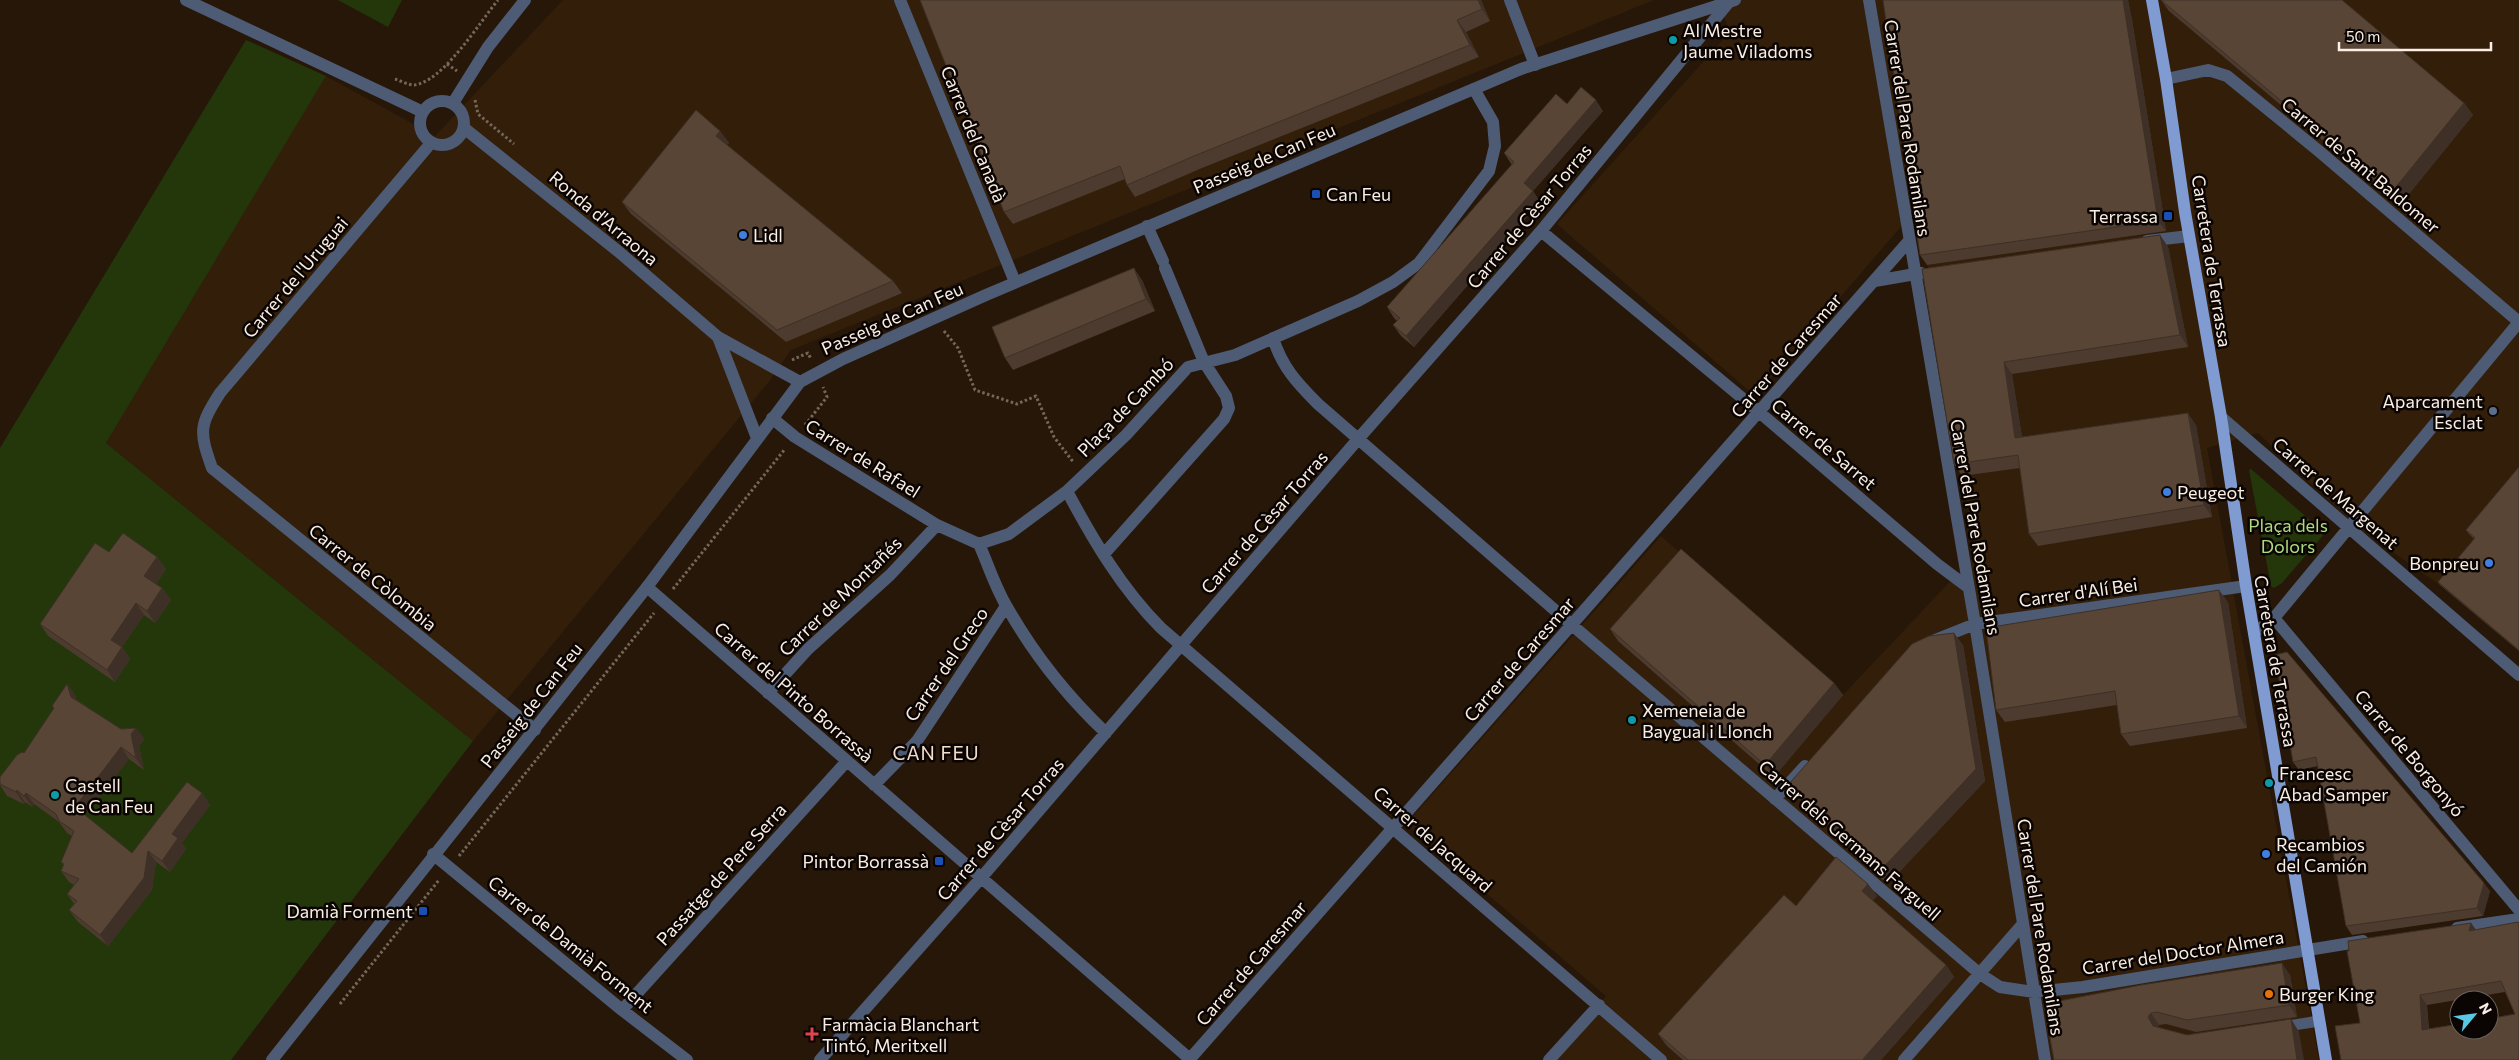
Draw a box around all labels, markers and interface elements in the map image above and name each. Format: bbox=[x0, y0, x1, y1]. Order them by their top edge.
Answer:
street label: Carrer del Pare Rodamilans bbox=[1880, 18, 1936, 238]
place label: Al Mestre Jaume Viladoms bbox=[1683, 19, 1812, 62]
scale bar bbox=[2339, 20, 2492, 52]
text: 50 m bbox=[2346, 27, 2380, 45]
marker: Al Mestre Jaume Viladoms bbox=[1667, 34, 1679, 46]
street label: Carrer del Canadà bbox=[937, 63, 1011, 205]
street label: Carrer de Sant Baldomer bbox=[2277, 92, 2445, 238]
street label: Passeig de Can Feu bbox=[1189, 118, 1339, 198]
street label: Carrer de Cèsar Torras bbox=[1462, 139, 1596, 293]
street label: Ronda d'Arraona bbox=[545, 166, 663, 270]
street label: Carretera de Terrassa bbox=[2188, 173, 2236, 349]
place label: Can Feu bbox=[1326, 183, 1391, 205]
marker: Can Feu bbox=[1310, 188, 1322, 200]
place label: Terrassa bbox=[2089, 205, 2158, 227]
marker: Terrassa bbox=[2162, 210, 2174, 222]
street label: Carrer de l'Uruguai bbox=[238, 212, 352, 342]
place label: Lidl bbox=[753, 224, 783, 246]
marker: Lidl bbox=[737, 229, 749, 241]
street label: Passeig de Can Feu bbox=[818, 277, 966, 359]
street label: Carrer de Caresmar bbox=[1726, 288, 1846, 422]
street label: Plaça de Cambó bbox=[1072, 353, 1178, 461]
place label: Aparcament Esclat bbox=[2382, 390, 2483, 433]
street label: Carrer de Sarret bbox=[1767, 394, 1881, 494]
marker: Aparcament Esclat bbox=[2487, 405, 2499, 417]
street label: Carrer de Rafael bbox=[802, 414, 924, 502]
street label: Carrer del Pare Rodamilans bbox=[1946, 417, 2006, 637]
street label: Carrer de Margenat bbox=[2269, 432, 2403, 554]
street label: Carrer de Cèsar Torras bbox=[1196, 446, 1332, 598]
place label: Peugeot bbox=[2177, 481, 2245, 503]
marker: Peugeot bbox=[2161, 486, 2173, 498]
park label: Plaça dels Dolors bbox=[2248, 514, 2328, 557]
street label: Carrer de Còlombia bbox=[305, 519, 441, 635]
street label: Carrer de Montañés bbox=[774, 532, 906, 660]
place label: Bonpreu bbox=[2409, 552, 2479, 574]
marker: Bonpreu bbox=[2483, 557, 2495, 569]
street label: Carrer d'Alí Bei bbox=[2017, 573, 2139, 611]
street label: Carretera de Terrassa bbox=[2250, 573, 2302, 749]
street label: Carrer de Caresmar bbox=[1459, 592, 1579, 726]
street label: Carrer del Greco bbox=[900, 603, 992, 725]
street label: Carrer del Pinto Borrassà bbox=[710, 617, 878, 767]
street label: Passeig de Can Feu bbox=[475, 638, 587, 772]
street label: Carrer de Borgonyó bbox=[2350, 685, 2470, 821]
place label: Xemeneia de Baygual i Llonch bbox=[1642, 699, 1772, 742]
marker: Xemeneia de Baygual i Llonch bbox=[1626, 714, 1638, 726]
district label: CAN FEU bbox=[892, 741, 980, 764]
street label: Carrer de Cèsar Torras bbox=[932, 753, 1068, 905]
street label: Carrer dels Germans Farguell bbox=[1754, 755, 1946, 925]
place label: Francesc Abad Samper bbox=[2279, 762, 2388, 805]
place label: Castell de Can Feu bbox=[65, 774, 153, 817]
marker: Francesc Abad Samper bbox=[2263, 777, 2275, 789]
street label: Carrer de Jacquard bbox=[1369, 781, 1497, 897]
marker: Castell de Can Feu bbox=[49, 789, 61, 801]
street label: Passatge de Pere Serra bbox=[651, 798, 791, 950]
street label: Carrer del Pare Rodamilans bbox=[2013, 817, 2069, 1037]
place label: Recambios del Camión bbox=[2276, 833, 2367, 876]
marker: Recambios del Camión bbox=[2260, 848, 2272, 860]
place label: Pintor Borrassà bbox=[802, 850, 929, 872]
marker: Pintor Borrassà bbox=[933, 855, 945, 867]
street label: Carrer de Damià Forment bbox=[484, 871, 658, 1017]
street label: Carrer de Caresmar bbox=[1191, 896, 1311, 1030]
place label: Damià Forment bbox=[286, 900, 413, 922]
marker: Damià Forment bbox=[417, 905, 429, 917]
street label: Carrer del Doctor Almera bbox=[2081, 925, 2285, 979]
place label: Burger King bbox=[2279, 983, 2375, 1005]
marker: Burger King bbox=[2263, 988, 2275, 1000]
north arrow bbox=[2449, 990, 2499, 1040]
text: N bbox=[2476, 1000, 2496, 1017]
place label: Farmàcia Blanchart Tintó, Meritxell bbox=[822, 1013, 979, 1056]
marker: Farmàcia Blanchart Tintó, Meritxell bbox=[806, 1028, 818, 1040]

